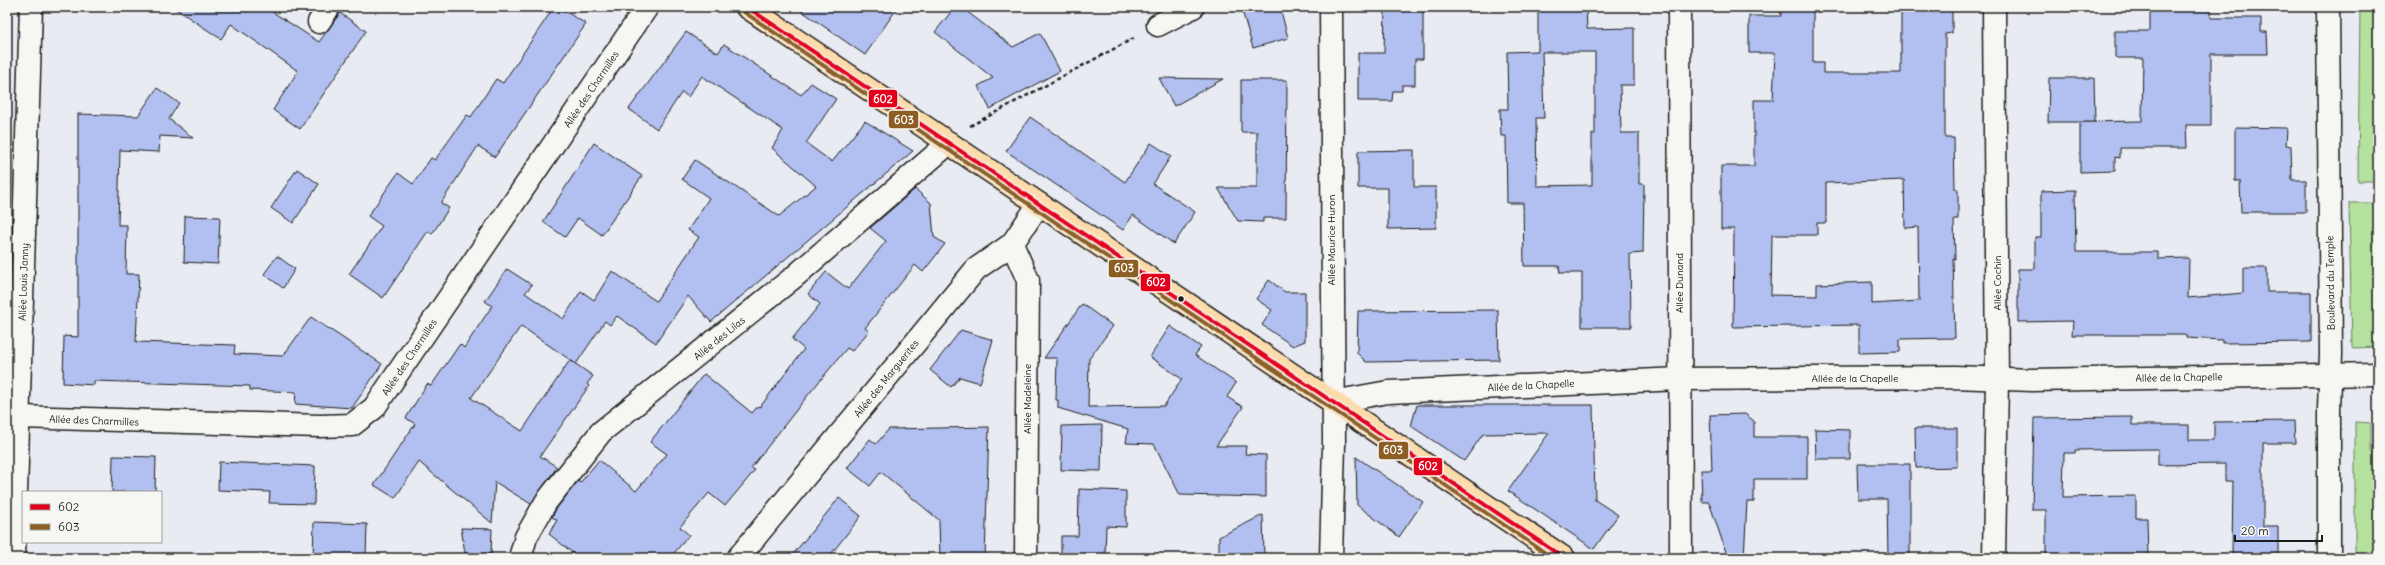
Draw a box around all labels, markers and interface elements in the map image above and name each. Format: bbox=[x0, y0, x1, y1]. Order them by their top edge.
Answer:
street label: Allée des Charmilles bbox=[561, 48, 622, 130]
line badge: 602 bbox=[868, 89, 898, 108]
text: 602 bbox=[873, 92, 893, 106]
line badge: 603 bbox=[888, 110, 919, 129]
text: 603 bbox=[894, 113, 914, 127]
street label: Allée Maurice Huron bbox=[1325, 194, 1338, 286]
street label: Boulevard du Temple bbox=[2323, 236, 2338, 330]
street label: Allée Louis Janny bbox=[16, 243, 31, 321]
street label: Allée Dunand bbox=[1673, 253, 1686, 313]
street label: Allée Cochin bbox=[1991, 255, 2004, 311]
line badge: 603 bbox=[1108, 259, 1139, 278]
text: 603 bbox=[1114, 261, 1134, 275]
line badge: 602 bbox=[1140, 273, 1171, 292]
text: 602 bbox=[1146, 275, 1166, 289]
unlabelled marker bbox=[1176, 294, 1186, 304]
street label: Allée des Lilas bbox=[691, 313, 748, 363]
street label: Allée des Charmilles bbox=[379, 316, 440, 398]
street label: Allée des Marguerites bbox=[851, 336, 922, 420]
street label: Allée Madeleine bbox=[1021, 364, 1034, 434]
street label: Allée de la Chapelle bbox=[2135, 370, 2223, 385]
street label: Allée de la Chapelle bbox=[1811, 372, 1899, 385]
street label: Allée de la Chapelle bbox=[1487, 377, 1575, 394]
street label: Allée des Charmilles bbox=[49, 412, 140, 429]
line badge: 603 bbox=[1378, 441, 1409, 460]
text: 603 bbox=[1383, 443, 1403, 457]
line badge: 602 bbox=[1413, 457, 1443, 476]
text: 602 bbox=[1418, 459, 1438, 473]
legend bbox=[22, 491, 162, 543]
text: 602 bbox=[58, 499, 80, 514]
scale bar bbox=[2235, 517, 2322, 543]
text: 603 bbox=[58, 519, 80, 534]
text: 20 m bbox=[2241, 523, 2269, 538]

